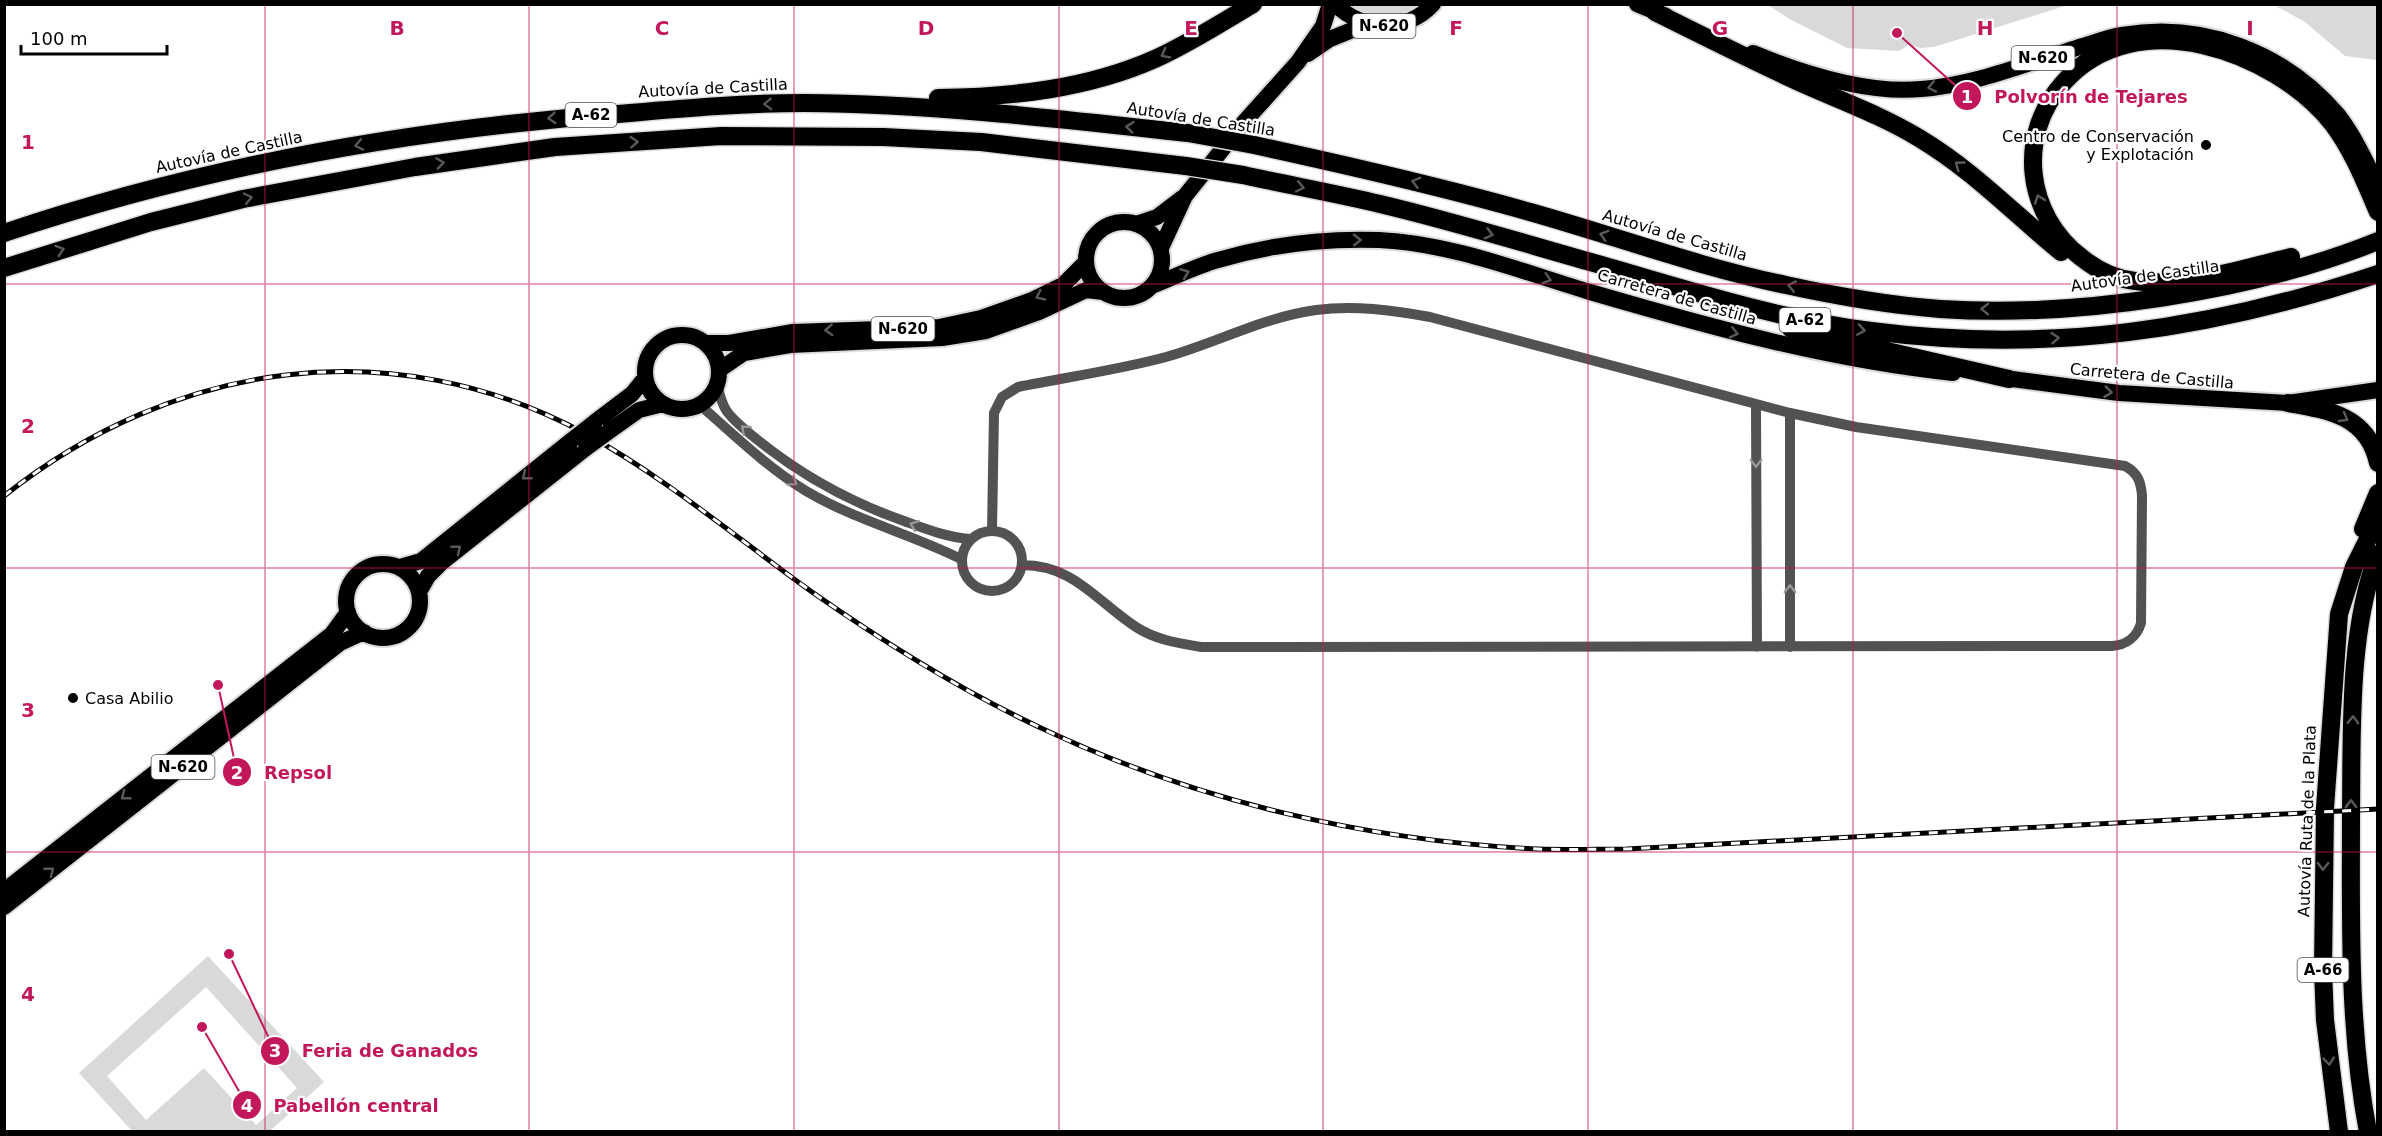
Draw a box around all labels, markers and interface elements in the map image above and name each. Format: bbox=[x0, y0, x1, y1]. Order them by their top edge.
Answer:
road number: N-620 bbox=[1352, 14, 1416, 38]
text: B bbox=[389, 16, 405, 40]
text: C bbox=[655, 16, 669, 40]
text: D bbox=[918, 16, 934, 40]
text: E bbox=[1184, 16, 1198, 40]
text: F bbox=[1449, 16, 1463, 40]
text: G bbox=[1712, 16, 1728, 40]
text: H bbox=[1977, 16, 1993, 40]
text: I bbox=[2246, 16, 2254, 40]
scale bar bbox=[21, 18, 166, 56]
text: 100 m bbox=[30, 28, 88, 49]
road number: N-620 bbox=[2012, 46, 2074, 70]
one-way arrow bbox=[1161, 47, 1172, 58]
street label: Autovía de Castilla bbox=[638, 75, 788, 101]
callout: Polvorín de Tejares bbox=[1952, 78, 2200, 114]
one-way arrow bbox=[1927, 80, 1937, 93]
text: 1 bbox=[1961, 86, 1973, 107]
text: Polvorín de Tejares bbox=[1994, 86, 2188, 107]
one-way arrow bbox=[763, 98, 772, 111]
street label: Autovía de Castilla bbox=[1126, 98, 1276, 140]
road number: A-62 bbox=[566, 103, 616, 127]
one-way arrow bbox=[548, 111, 557, 124]
one-way arrow bbox=[1125, 121, 1134, 133]
street label: Autovía de Castilla bbox=[154, 127, 304, 177]
place label: Centro de Conservación y Explotación bbox=[2002, 127, 2194, 164]
text: 1 bbox=[21, 130, 35, 154]
one-way arrow bbox=[629, 136, 638, 149]
one-way arrow bbox=[355, 138, 365, 151]
marker: Centro de Conservación y Explotación bbox=[2199, 138, 2213, 152]
one-way arrow bbox=[435, 158, 445, 170]
one-way arrow bbox=[1955, 161, 1966, 172]
one-way arrow bbox=[1412, 177, 1422, 189]
one-way arrow bbox=[1295, 180, 1305, 193]
one-way arrow bbox=[243, 192, 253, 205]
one-way arrow bbox=[2033, 194, 2046, 204]
street label: Autovía de Castilla bbox=[1600, 205, 1750, 265]
one-way arrow bbox=[1483, 227, 1494, 239]
one-way arrow bbox=[1599, 230, 1610, 242]
one-way arrow bbox=[1352, 234, 1361, 247]
one-way arrow bbox=[54, 244, 65, 257]
street label: Autovía de Castilla bbox=[2070, 256, 2220, 296]
street label: Carretera de Castilla bbox=[1595, 265, 1759, 329]
one-way arrow bbox=[1179, 268, 1190, 280]
one-way arrow bbox=[1541, 272, 1552, 284]
one-way arrow bbox=[1787, 280, 1797, 293]
one-way arrow bbox=[1035, 288, 1046, 300]
one-way arrow bbox=[1981, 303, 1990, 315]
road number: A-62 bbox=[1780, 308, 1830, 332]
road number: N-620 bbox=[872, 317, 934, 341]
one-way arrow bbox=[1856, 323, 1865, 335]
one-way arrow bbox=[824, 324, 833, 337]
one-way arrow bbox=[1729, 326, 1739, 339]
one-way arrow bbox=[2051, 332, 2060, 345]
street label: Carretera de Castilla bbox=[2069, 359, 2235, 393]
one-way arrow bbox=[2104, 385, 2113, 398]
one-way arrow bbox=[2338, 411, 2348, 422]
text: 2 bbox=[21, 414, 35, 438]
one-way arrow bbox=[741, 425, 752, 436]
one-way arrow bbox=[1750, 459, 1762, 468]
one-way arrow bbox=[522, 469, 533, 480]
one-way arrow bbox=[787, 475, 798, 486]
one-way arrow bbox=[909, 519, 920, 532]
one-way arrow bbox=[451, 545, 462, 556]
one-way arrow bbox=[1784, 584, 1796, 593]
place label: Casa Abilio bbox=[85, 689, 173, 708]
marker: Casa Abilio bbox=[66, 691, 80, 705]
text: 3 bbox=[21, 698, 35, 722]
one-way arrow bbox=[2347, 715, 2360, 724]
street label: Autovía Ruta de la Plata bbox=[2294, 725, 2320, 917]
callout: Repsol bbox=[222, 754, 344, 790]
road number: N-620 bbox=[152, 755, 214, 779]
text: 2 bbox=[231, 762, 243, 783]
text: Repsol bbox=[264, 762, 332, 783]
one-way arrow bbox=[121, 788, 132, 799]
one-way arrow bbox=[2345, 800, 2357, 809]
one-way arrow bbox=[2317, 862, 2329, 871]
one-way arrow bbox=[44, 867, 55, 878]
road number: A-66 bbox=[2298, 958, 2348, 982]
text: 4 bbox=[21, 982, 35, 1006]
callout: Feria de Ganados bbox=[260, 1033, 491, 1069]
text: 3 bbox=[269, 1040, 281, 1061]
text: Feria de Ganados bbox=[302, 1040, 478, 1061]
one-way arrow bbox=[2322, 1056, 2335, 1065]
callout: Pabellón central bbox=[232, 1087, 451, 1123]
text: 4 bbox=[241, 1095, 253, 1116]
text: Pabellón central bbox=[273, 1095, 439, 1116]

